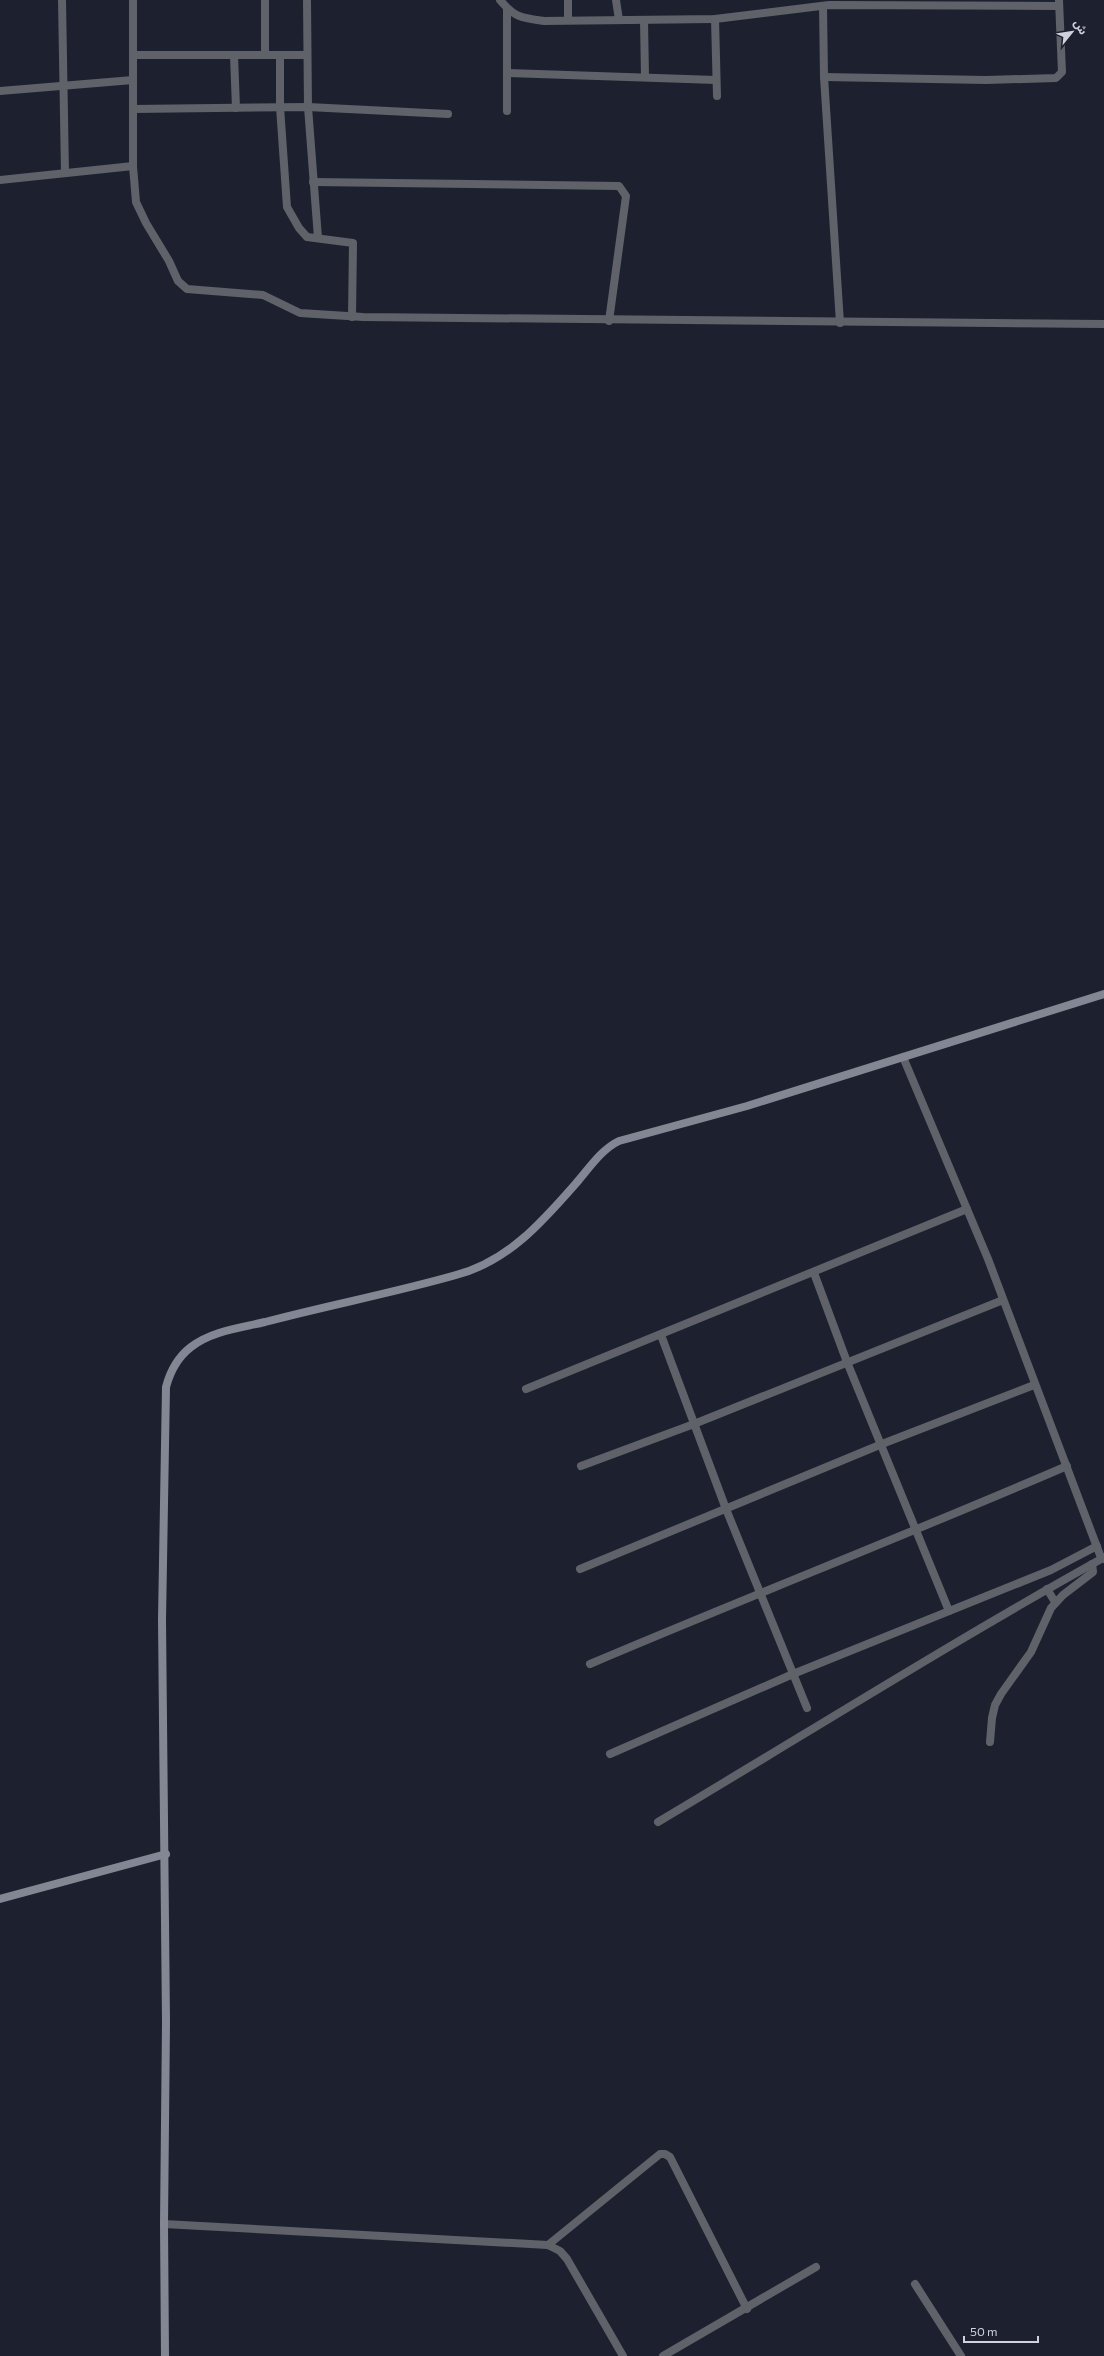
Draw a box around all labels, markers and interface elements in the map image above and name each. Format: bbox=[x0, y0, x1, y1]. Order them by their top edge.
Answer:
north arrow bbox=[1052, 12, 1092, 52]
text: ش bbox=[1071, 17, 1090, 37]
scale bar bbox=[964, 2318, 1038, 2344]
text: 50 m bbox=[970, 2324, 998, 2338]

